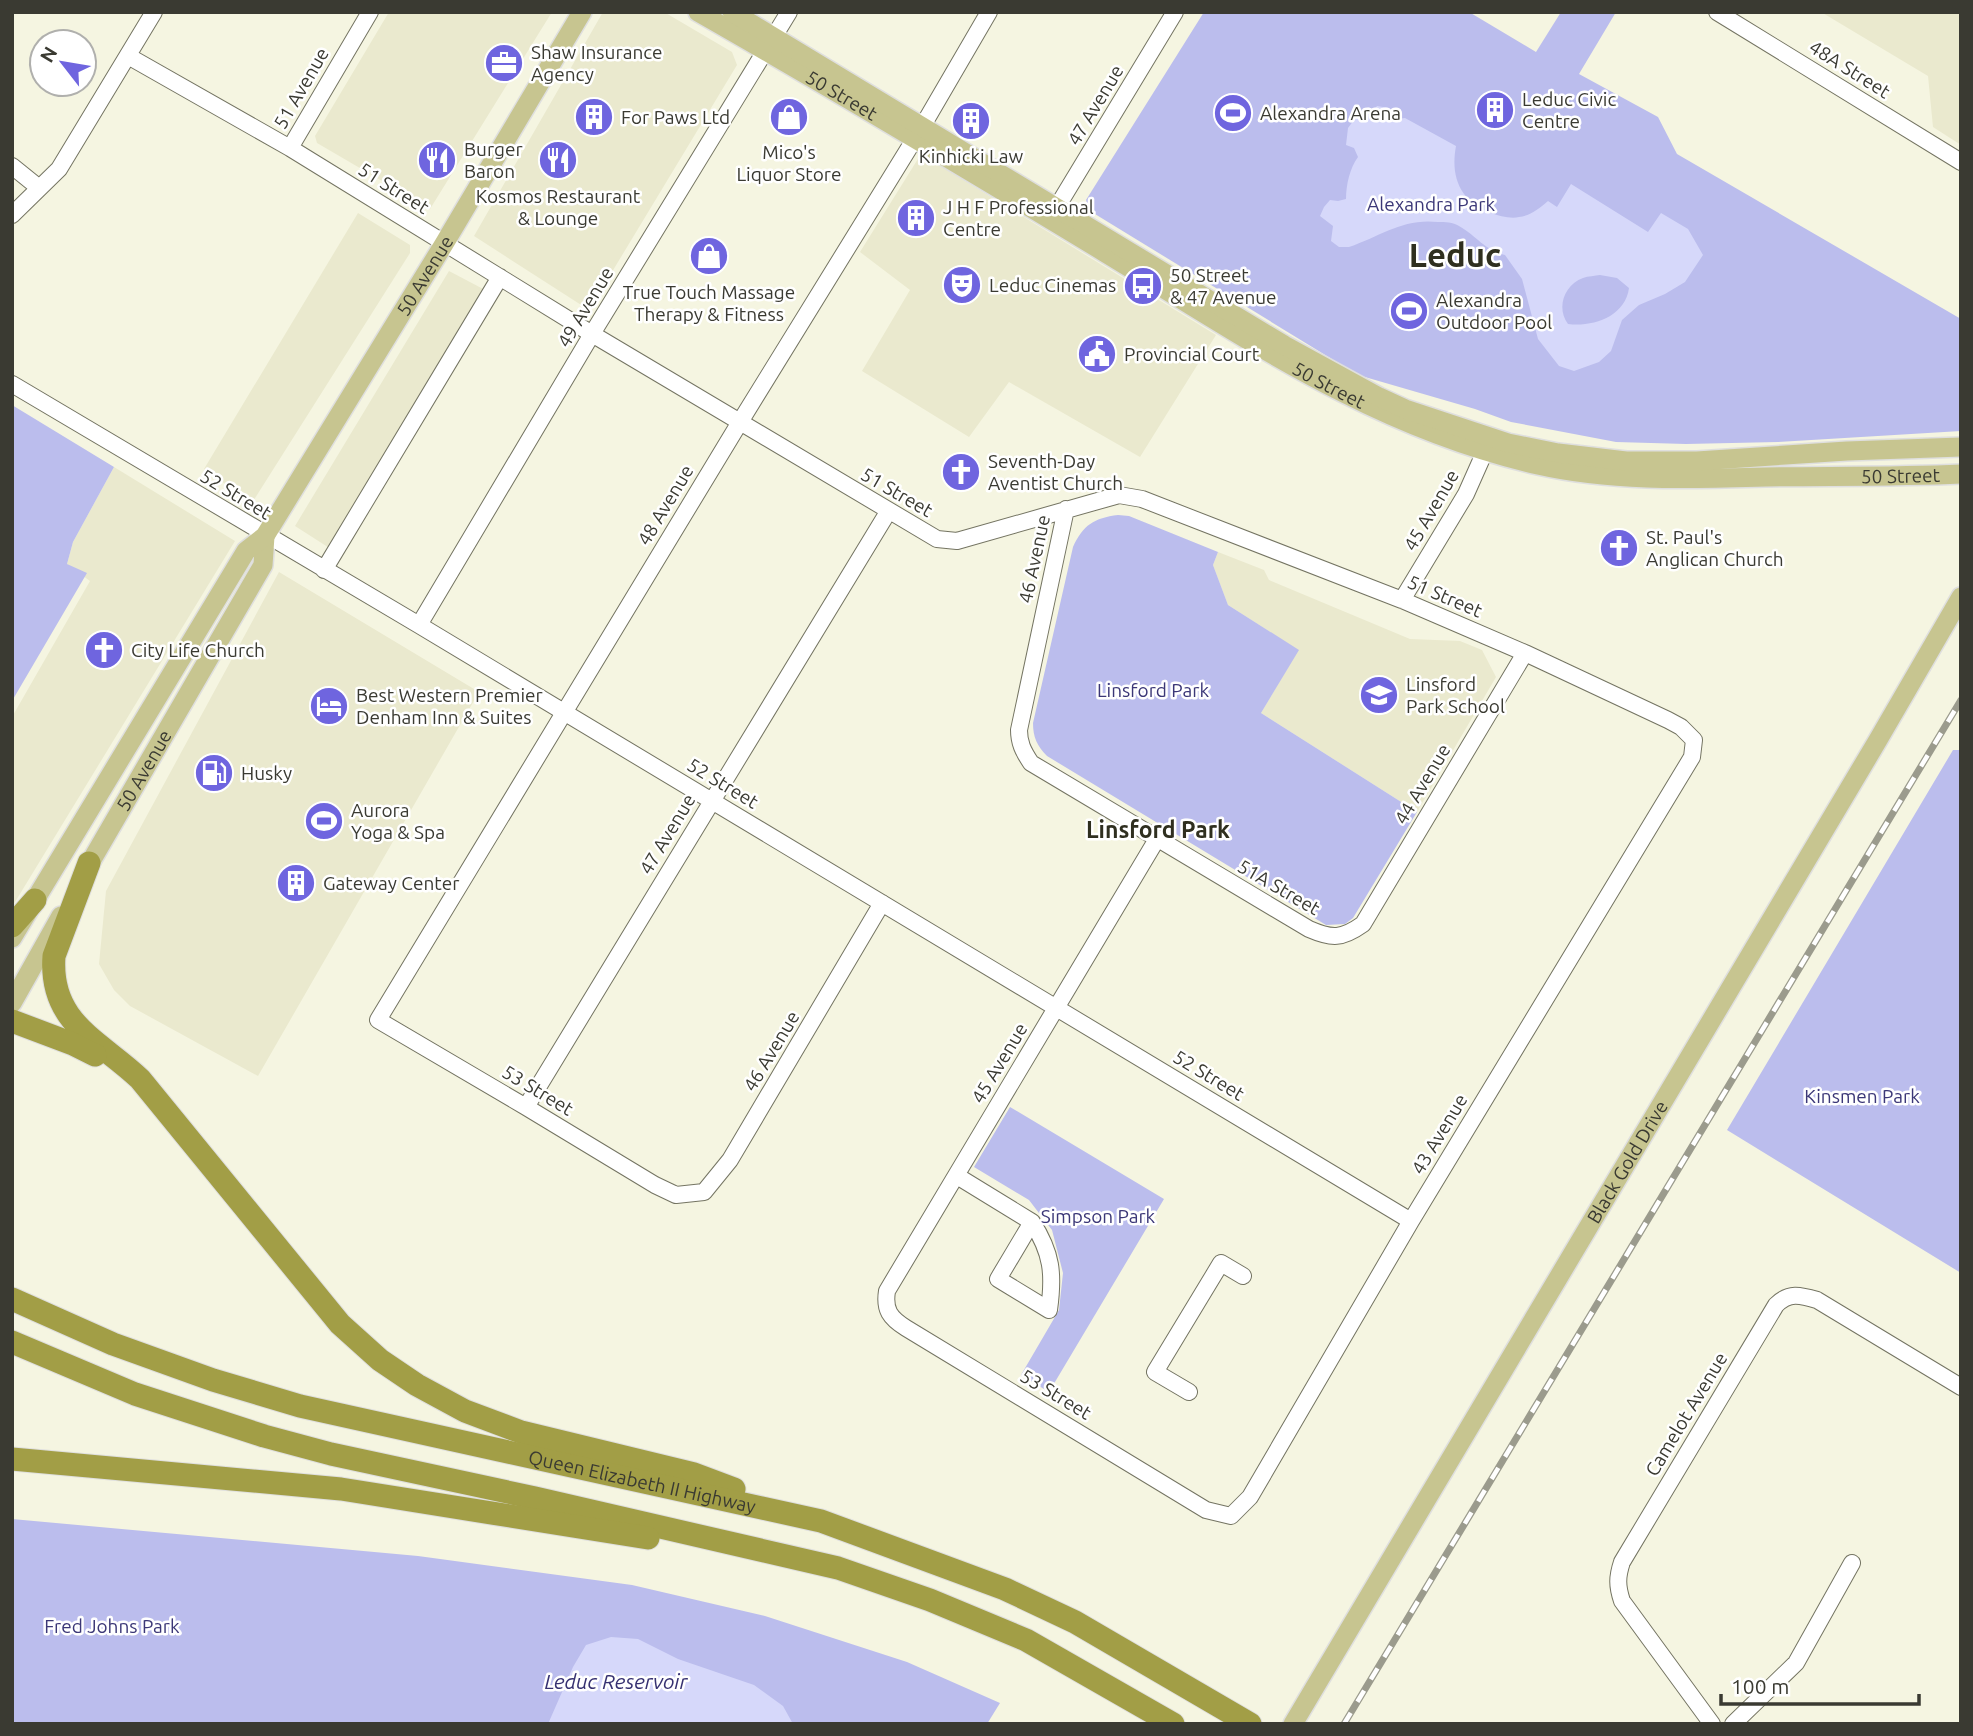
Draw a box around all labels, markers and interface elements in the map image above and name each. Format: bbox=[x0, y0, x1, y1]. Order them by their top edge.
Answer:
north arrow bbox=[28, 28, 98, 98]
street label: 48A Street bbox=[1806, 36, 1895, 103]
place label: Shaw Insurance Agency bbox=[531, 41, 663, 85]
text: N bbox=[35, 42, 62, 66]
office icon: Shaw Insurance Agency bbox=[483, 42, 525, 84]
street label: 51 Avenue bbox=[269, 44, 333, 132]
street label: 47 Avenue bbox=[1062, 61, 1128, 149]
street label: 50 Street bbox=[802, 66, 882, 125]
place label: Leduc Civic Centre bbox=[1522, 88, 1616, 132]
building icon: Leduc Civic Centre bbox=[1474, 89, 1516, 131]
sports icon: Alexandra Arena bbox=[1212, 92, 1254, 134]
building icon: For Paws Ltd bbox=[573, 96, 615, 138]
shop icon: Mico's Liquor Store bbox=[768, 96, 810, 138]
building icon: Kinhicki Law bbox=[950, 100, 992, 142]
place label: Alexandra Arena bbox=[1260, 102, 1401, 124]
place label: For Paws Ltd bbox=[621, 106, 730, 128]
place label: Burger Baron bbox=[464, 138, 523, 182]
restaurant icon: Burger Baron bbox=[416, 139, 458, 181]
restaurant icon: Kosmos Restaurant & Lounge bbox=[537, 139, 579, 181]
place label: Mico's Liquor Store bbox=[736, 141, 842, 185]
place label: Kinhicki Law bbox=[919, 145, 1023, 167]
street label: 51 Street bbox=[355, 158, 434, 218]
place label: Kosmos Restaurant & Lounge bbox=[476, 185, 641, 229]
park label: Alexandra Park bbox=[1367, 193, 1495, 215]
place label: J H F Professional Centre bbox=[943, 196, 1094, 240]
building icon: J H F Professional Centre bbox=[895, 197, 937, 239]
street label: 50 Avenue bbox=[392, 232, 458, 320]
shop icon: True Touch Massage Therapy & Fitness bbox=[688, 235, 730, 277]
district label: Leduc bbox=[1409, 236, 1501, 273]
street label: 49 Avenue bbox=[552, 263, 618, 351]
theatre icon: Leduc Cinemas bbox=[941, 264, 983, 306]
place label: 50 Street & 47 Avenue bbox=[1170, 264, 1277, 308]
bus stop icon: 50 Street & 47 Avenue bbox=[1122, 265, 1164, 307]
place label: Leduc Cinemas bbox=[989, 274, 1116, 296]
place label: True Touch Massage Therapy & Fitness bbox=[623, 281, 795, 325]
place label: Alexandra Outdoor Pool bbox=[1436, 289, 1552, 333]
sports icon: Alexandra Outdoor Pool bbox=[1388, 290, 1430, 332]
public building icon: Provincial Court bbox=[1076, 333, 1118, 375]
place label: Provincial Court bbox=[1124, 343, 1260, 365]
street label: 50 Street bbox=[1289, 357, 1369, 413]
place label: Seventh-Day Aventist Church bbox=[988, 450, 1123, 494]
church icon: Seventh-Day Aventist Church bbox=[940, 451, 982, 493]
street label: 48 Avenue bbox=[632, 461, 698, 549]
street label: 51 Street bbox=[857, 463, 937, 521]
street label: 52 Street bbox=[197, 464, 276, 524]
street label: 50 Street bbox=[1861, 464, 1941, 487]
street label: 45 Avenue bbox=[1399, 466, 1463, 554]
street label: 46 Avenue bbox=[1014, 513, 1054, 605]
place label: St. Paul's Anglican Church bbox=[1646, 526, 1784, 570]
church icon: St. Paul's Anglican Church bbox=[1598, 527, 1640, 569]
street label: 51 Street bbox=[1404, 570, 1486, 622]
church icon: City Life Church bbox=[83, 629, 125, 671]
place label: City Life Church bbox=[131, 639, 265, 661]
place label: Linsford Park School bbox=[1406, 673, 1505, 717]
school or university icon: Linsford Park School bbox=[1358, 674, 1400, 716]
park label: Linsford Park bbox=[1097, 679, 1209, 701]
place label: Best Western Premier Denham Inn & Suites bbox=[356, 684, 543, 728]
hotel icon: Best Western Premier Denham Inn & Suites bbox=[308, 685, 350, 727]
street label: 50 Avenue bbox=[112, 726, 176, 815]
street label: 44 Avenue bbox=[1389, 740, 1455, 828]
fuel station icon: Husky bbox=[193, 752, 235, 794]
street label: 52 Street bbox=[684, 753, 763, 813]
place label: Husky bbox=[241, 762, 292, 784]
street label: 47 Avenue bbox=[634, 790, 700, 878]
place label: Aurora Yoga & Spa bbox=[351, 799, 445, 843]
sports icon: Aurora Yoga & Spa bbox=[303, 800, 345, 842]
district label: Linsford Park bbox=[1086, 817, 1230, 842]
street label: 51A Street bbox=[1234, 855, 1324, 920]
building icon: Gateway Center bbox=[275, 862, 317, 904]
place label: Gateway Center bbox=[323, 872, 459, 894]
street label: 46 Avenue bbox=[738, 1007, 804, 1095]
street label: 45 Avenue bbox=[966, 1019, 1032, 1107]
street label: 52 Street bbox=[1170, 1045, 1249, 1105]
street label: 53 Street bbox=[499, 1060, 578, 1120]
park label: Kinsmen Park bbox=[1804, 1085, 1920, 1107]
street label: 43 Avenue bbox=[1406, 1090, 1472, 1178]
street label: Black Gold Drive bbox=[1582, 1097, 1672, 1227]
park label: Simpson Park bbox=[1041, 1205, 1156, 1227]
street label: Camelot Avenue bbox=[1640, 1348, 1732, 1480]
street label: 53 Street bbox=[1017, 1364, 1096, 1424]
street label: Queen Elizabeth II Highway bbox=[526, 1446, 758, 1517]
park label: Fred Johns Park bbox=[44, 1615, 180, 1637]
scale bar bbox=[1721, 1662, 1919, 1706]
water label: Leduc Reservoir bbox=[544, 1669, 688, 1693]
text: 100 m bbox=[1731, 1674, 1789, 1698]

